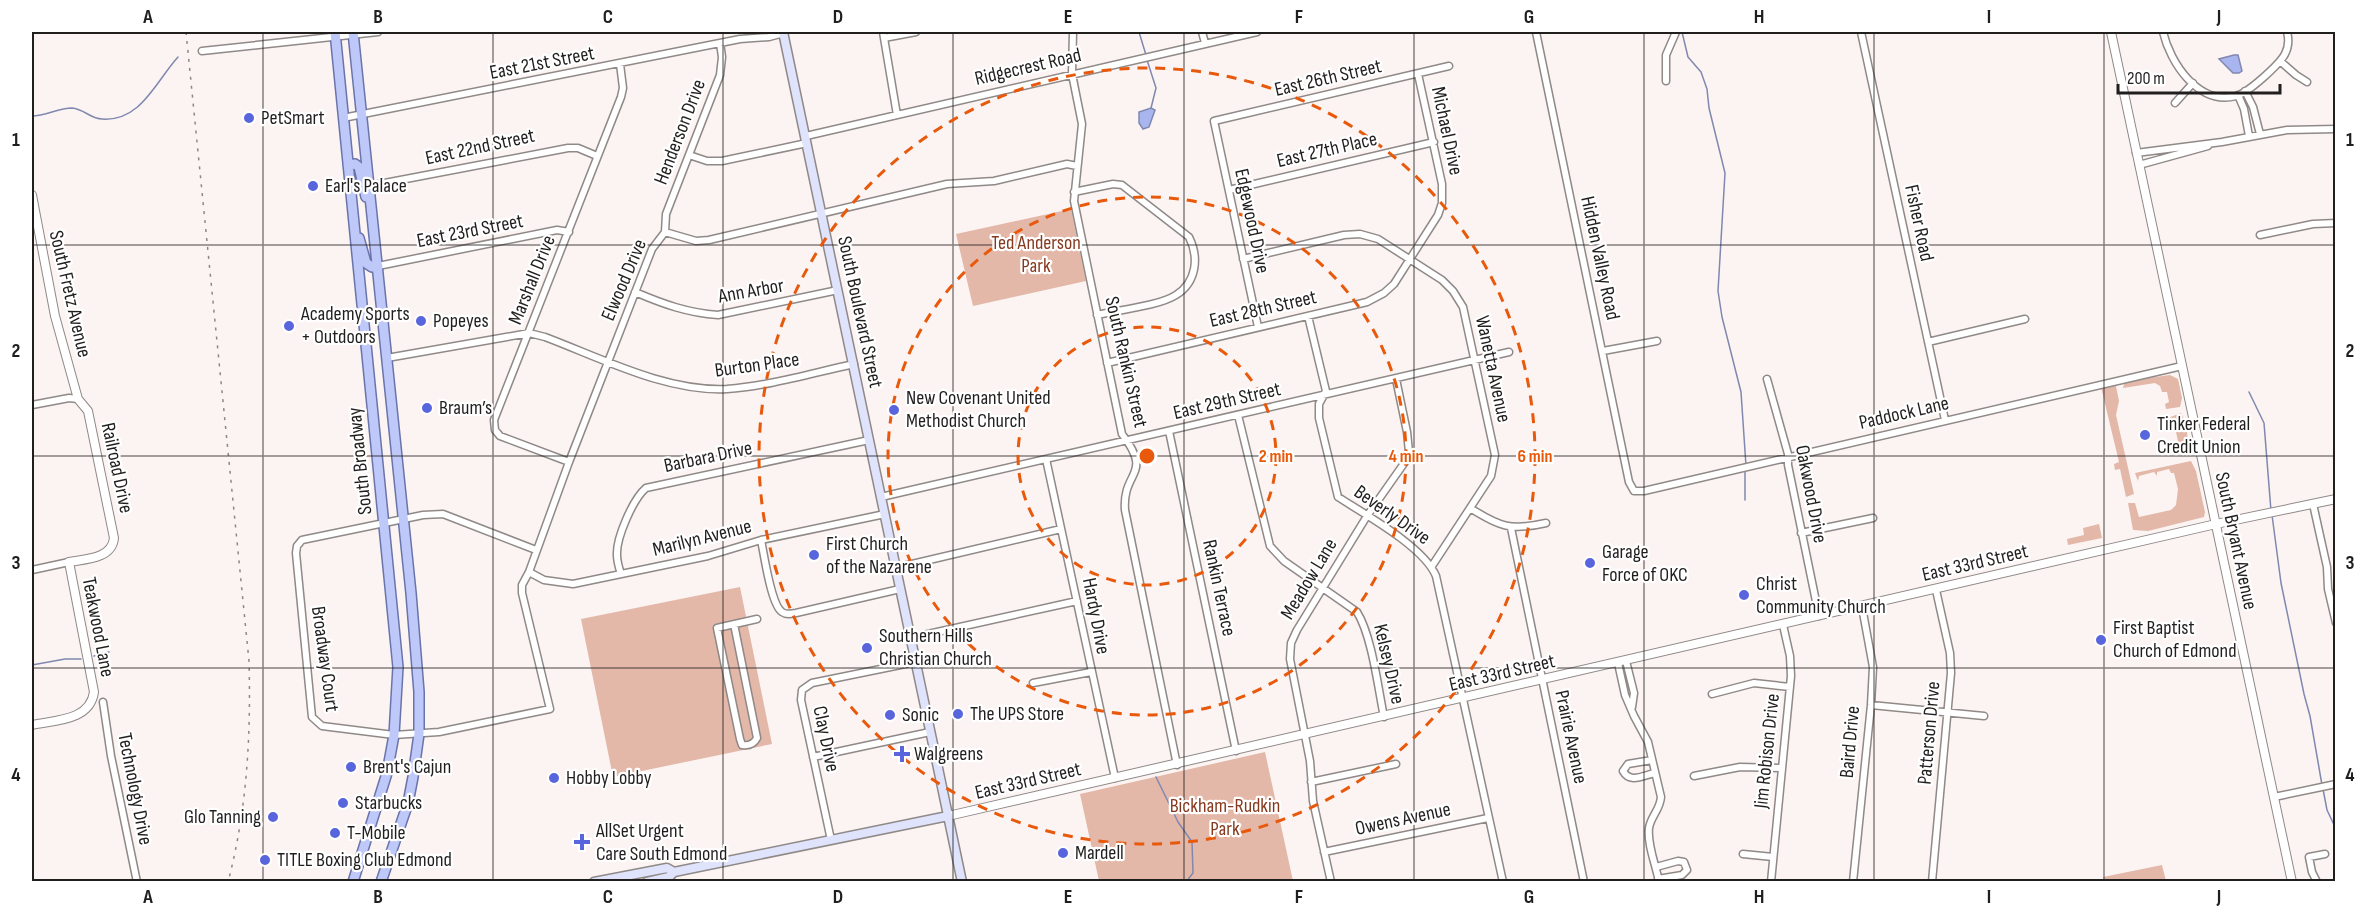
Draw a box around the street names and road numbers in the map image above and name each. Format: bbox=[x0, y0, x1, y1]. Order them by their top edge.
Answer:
street label: East 21st Street bbox=[488, 41, 596, 85]
street label: Ridgecrest Road bbox=[973, 43, 1083, 91]
street label: East 26th Street bbox=[1272, 54, 1384, 102]
street label: Henderson Drive bbox=[649, 76, 711, 188]
street label: Michael Drive bbox=[1426, 85, 1468, 177]
street label: East 22nd Street bbox=[423, 124, 537, 170]
street label: East 27th Place bbox=[1275, 127, 1379, 173]
street label: Edgewood Drive bbox=[1229, 166, 1275, 276]
street label: Fisher Road bbox=[1899, 183, 1939, 263]
street label: Hidden Valley Road bbox=[1575, 194, 1625, 322]
street label: East 23rd Street bbox=[415, 209, 525, 253]
street label: South Fretz Avenue bbox=[44, 228, 96, 360]
street label: Marshall Drive bbox=[503, 232, 561, 328]
street label: South Boulevard Street bbox=[832, 234, 888, 390]
street label: Elwood Drive bbox=[596, 236, 652, 324]
street label: Ann Arbor bbox=[715, 273, 786, 309]
street label: East 28th Street bbox=[1207, 285, 1319, 333]
street label: South Rankin Street bbox=[1099, 294, 1153, 430]
street label: Wanetta Avenue bbox=[1470, 313, 1516, 425]
street label: Burton Place bbox=[713, 347, 801, 383]
street label: East 29th Street bbox=[1171, 377, 1283, 425]
street label: Paddock Lane bbox=[1857, 391, 1951, 435]
street label: South Broadway bbox=[342, 406, 378, 516]
street label: Railroad Drive bbox=[96, 421, 138, 515]
street label: Barbara Drive bbox=[662, 436, 754, 478]
street label: Oakwood Drive bbox=[1790, 443, 1832, 545]
street label: South Bryant Avenue bbox=[2210, 470, 2262, 612]
street label: Beverly Drive bbox=[1349, 480, 1435, 550]
street label: Marilyn Avenue bbox=[650, 514, 754, 562]
street label: Meadow Lane bbox=[1275, 534, 1343, 624]
street label: Rankin Terrace bbox=[1197, 538, 1241, 638]
street label: East 33rd Street bbox=[1920, 539, 2030, 587]
street label: Teakwood Lane bbox=[77, 575, 119, 679]
street label: Hardy Drive bbox=[1077, 576, 1115, 656]
street label: Broadway Court bbox=[306, 605, 344, 713]
street label: Kelsey Drive bbox=[1368, 622, 1410, 706]
street label: East 33rd Street bbox=[1447, 649, 1557, 697]
street label: Patterson Drive bbox=[1913, 680, 1945, 786]
street label: Prairie Avenue bbox=[1549, 688, 1593, 786]
street label: Jim Robison Drive bbox=[1749, 692, 1785, 811]
street label: Clay Drive bbox=[807, 704, 845, 774]
street label: Baird Drive bbox=[1835, 705, 1865, 779]
street label: Technology Drive bbox=[112, 731, 158, 847]
street label: East 33rd Street bbox=[973, 757, 1083, 805]
street label: Owens Avenue bbox=[1353, 797, 1453, 841]

